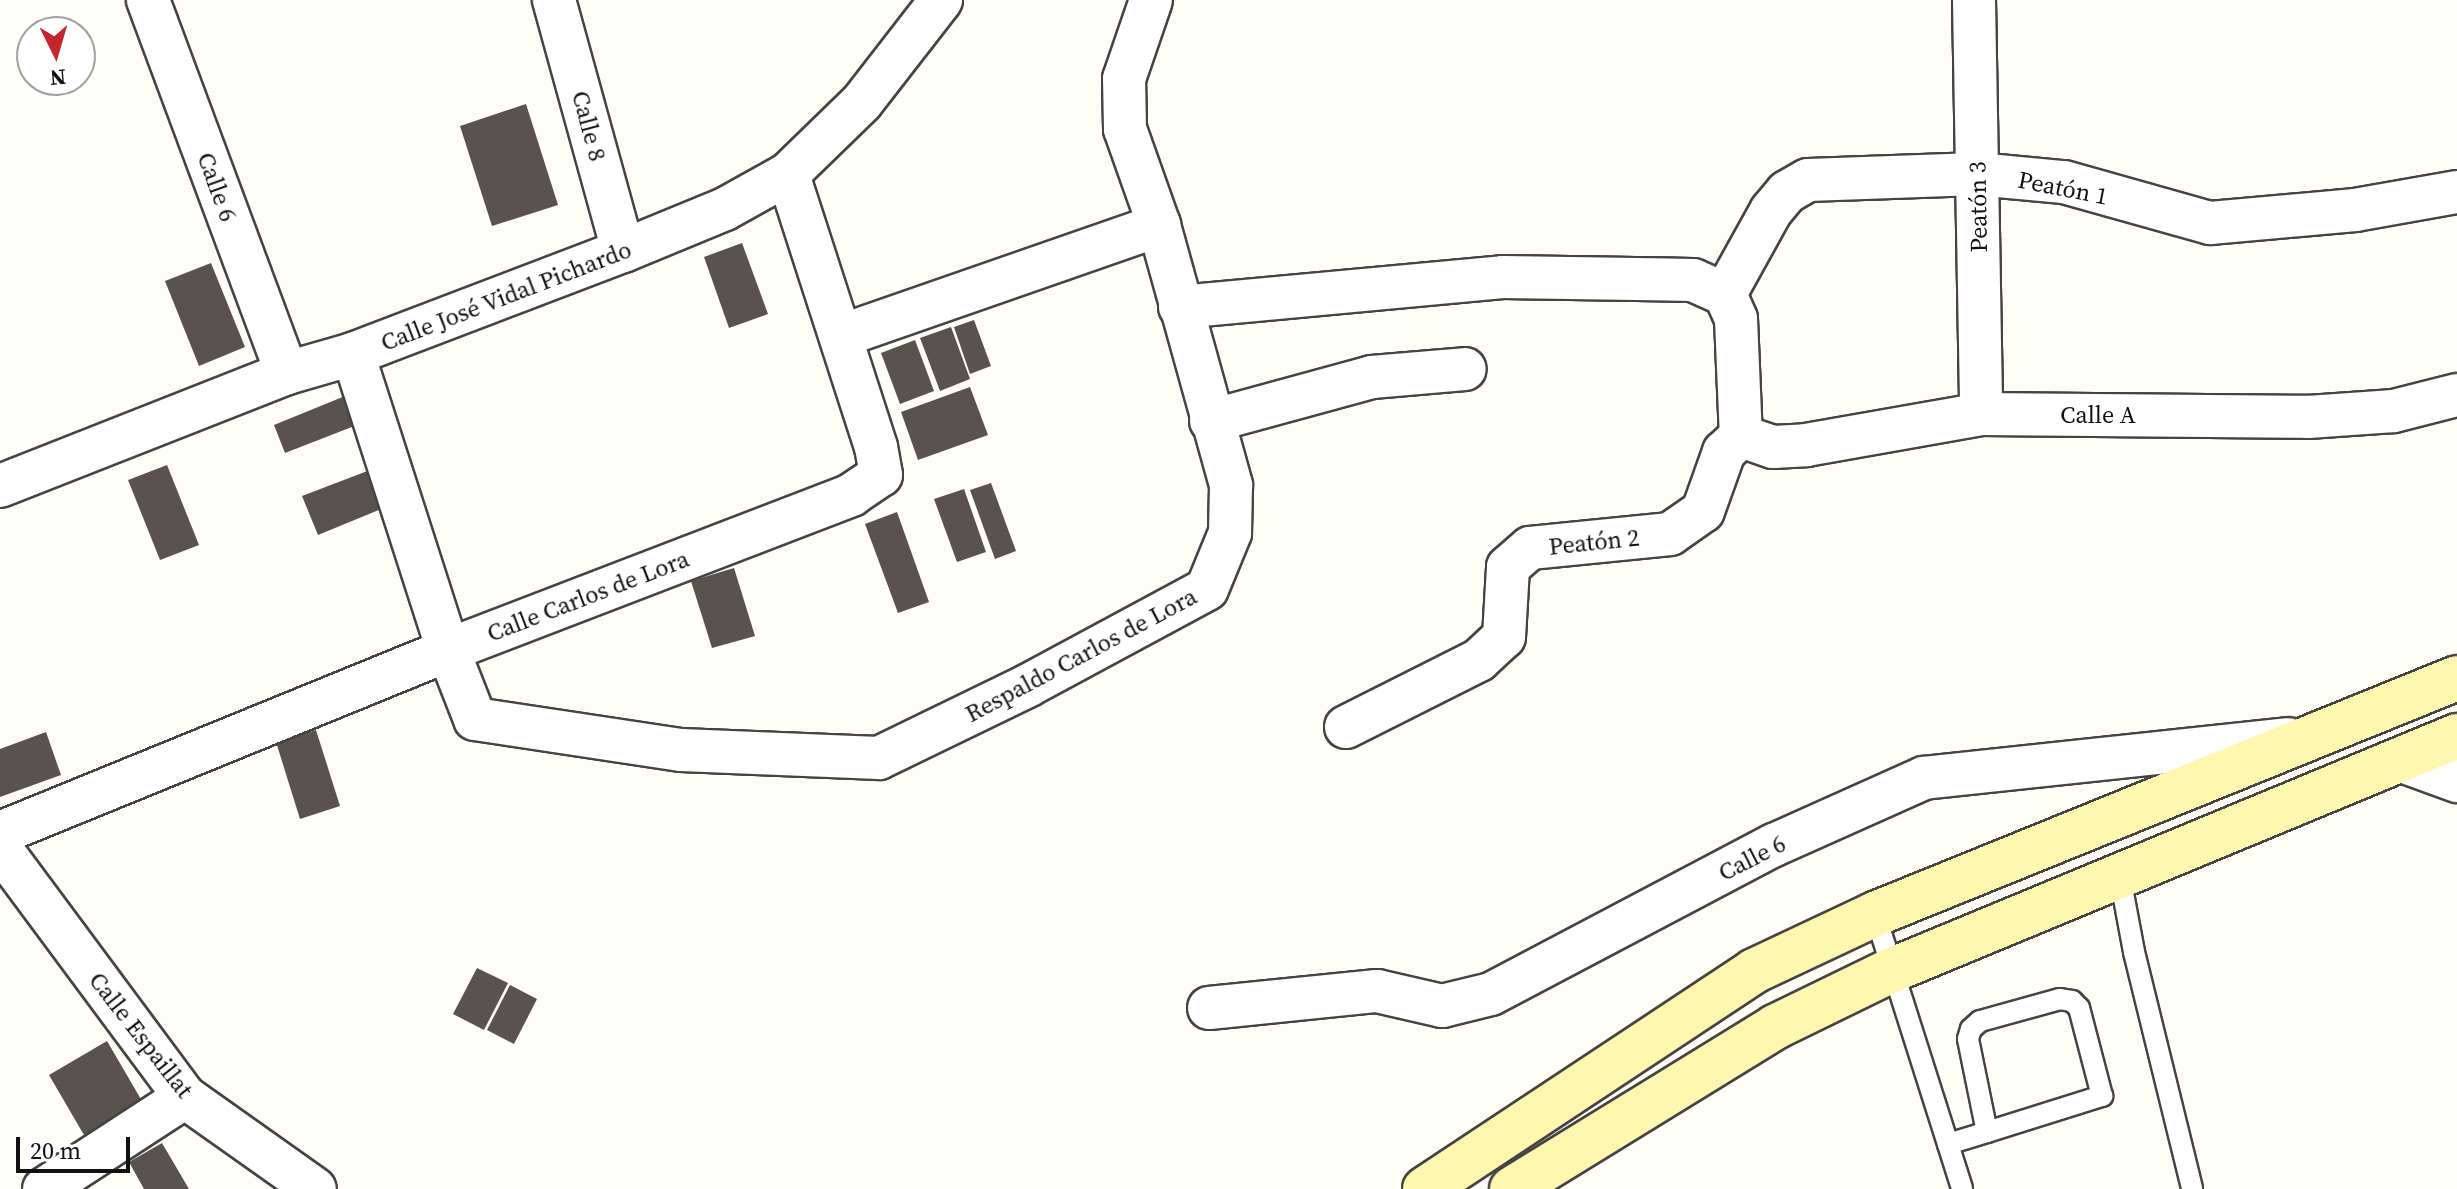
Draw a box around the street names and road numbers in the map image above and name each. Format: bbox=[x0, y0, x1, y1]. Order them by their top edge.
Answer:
street label: Calle 8 bbox=[566, 88, 612, 164]
street label: Calle 6 bbox=[191, 148, 243, 226]
street label: Peatón 3 bbox=[1963, 161, 1993, 253]
street label: Peatón 1 bbox=[2016, 165, 2110, 211]
street label: Calle José Vidal Pichardo bbox=[376, 235, 636, 357]
street label: Calle A bbox=[2060, 401, 2136, 429]
street label: Peatón 2 bbox=[1547, 523, 1641, 561]
street label: Calle Carlos de Lora bbox=[483, 544, 693, 648]
street label: Respaldo Carlos de Lora bbox=[960, 582, 1202, 728]
street label: Calle 6 bbox=[1714, 829, 1790, 887]
street label: Calle Espaillat bbox=[83, 966, 199, 1104]

